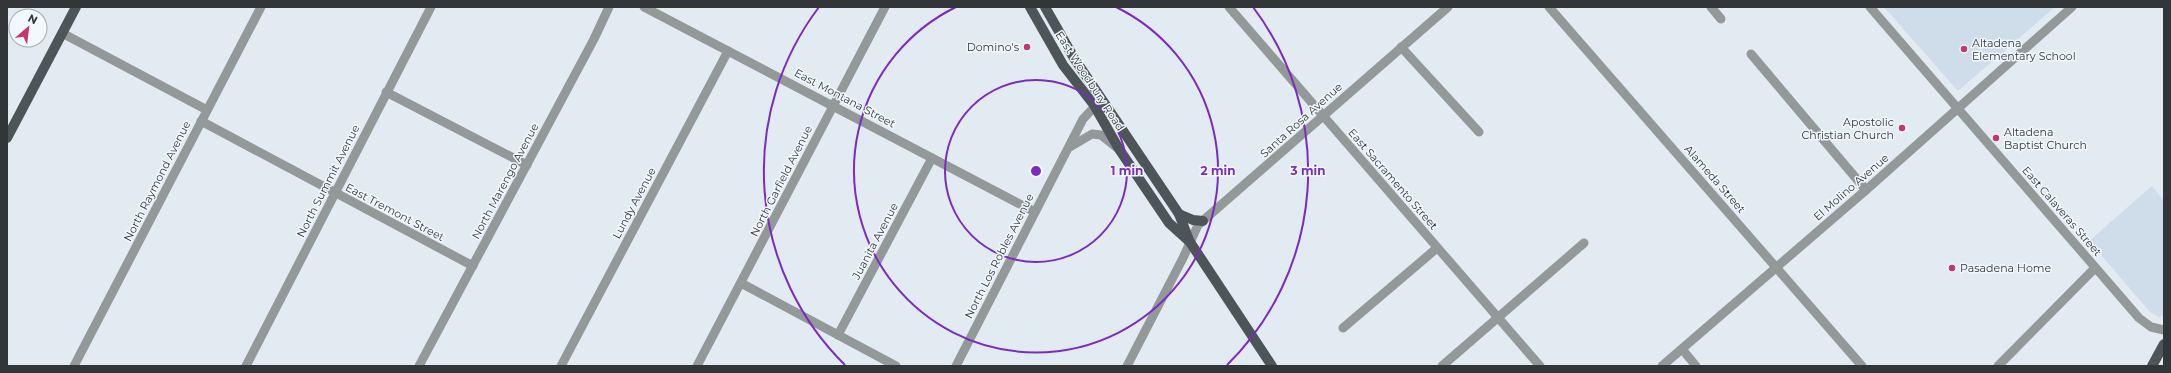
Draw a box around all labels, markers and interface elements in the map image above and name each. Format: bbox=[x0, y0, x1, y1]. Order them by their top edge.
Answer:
north arrow bbox=[8, 8, 48, 48]
text: N bbox=[25, 11, 40, 27]
street label: East Woodbury Road bbox=[1052, 28, 1128, 134]
place label: Altadena Elementary School bbox=[1972, 36, 2076, 63]
place label: Domino's bbox=[967, 40, 1020, 54]
marker: Domino's bbox=[1022, 42, 1032, 52]
marker: Altadena Elementary School bbox=[1959, 44, 1969, 54]
street label: East Montana Street bbox=[792, 65, 898, 131]
street label: Santa Rosa Avenue bbox=[1257, 79, 1345, 160]
place label: Apostolic Christian Church bbox=[1801, 115, 1894, 142]
street label: North Raymond Avenue bbox=[121, 118, 194, 244]
street label: North Marengo Avenue bbox=[468, 120, 542, 241]
street label: North Summit Avenue bbox=[294, 122, 363, 240]
street label: North Garfield Avenue bbox=[747, 123, 815, 239]
marker: Apostolic Christian Church bbox=[1897, 123, 1907, 133]
place label: Altadena Baptist Church bbox=[2004, 125, 2087, 152]
street label: East Sacramento Street bbox=[1345, 126, 1441, 233]
marker: Altadena Baptist Church bbox=[1991, 133, 2001, 143]
street label: Alameda Street bbox=[1682, 142, 1749, 216]
street label: El Molino Avenue bbox=[1810, 150, 1892, 224]
text: 1 min bbox=[1111, 163, 1143, 178]
text: 2 min bbox=[1201, 163, 1235, 178]
text: 3 min bbox=[1290, 163, 1326, 178]
street label: East Calaveras Street bbox=[2019, 163, 2105, 259]
centre of rings bbox=[1029, 164, 1043, 178]
street label: Lundy Avenue bbox=[609, 165, 659, 241]
street label: East Tremont Street bbox=[343, 180, 447, 244]
street label: North Los Robles Avenue bbox=[961, 191, 1037, 321]
street label: Juanita Avenue bbox=[848, 200, 901, 283]
place label: Pasadena Home bbox=[1960, 261, 2052, 275]
marker: Pasadena Home bbox=[1947, 263, 1957, 273]

